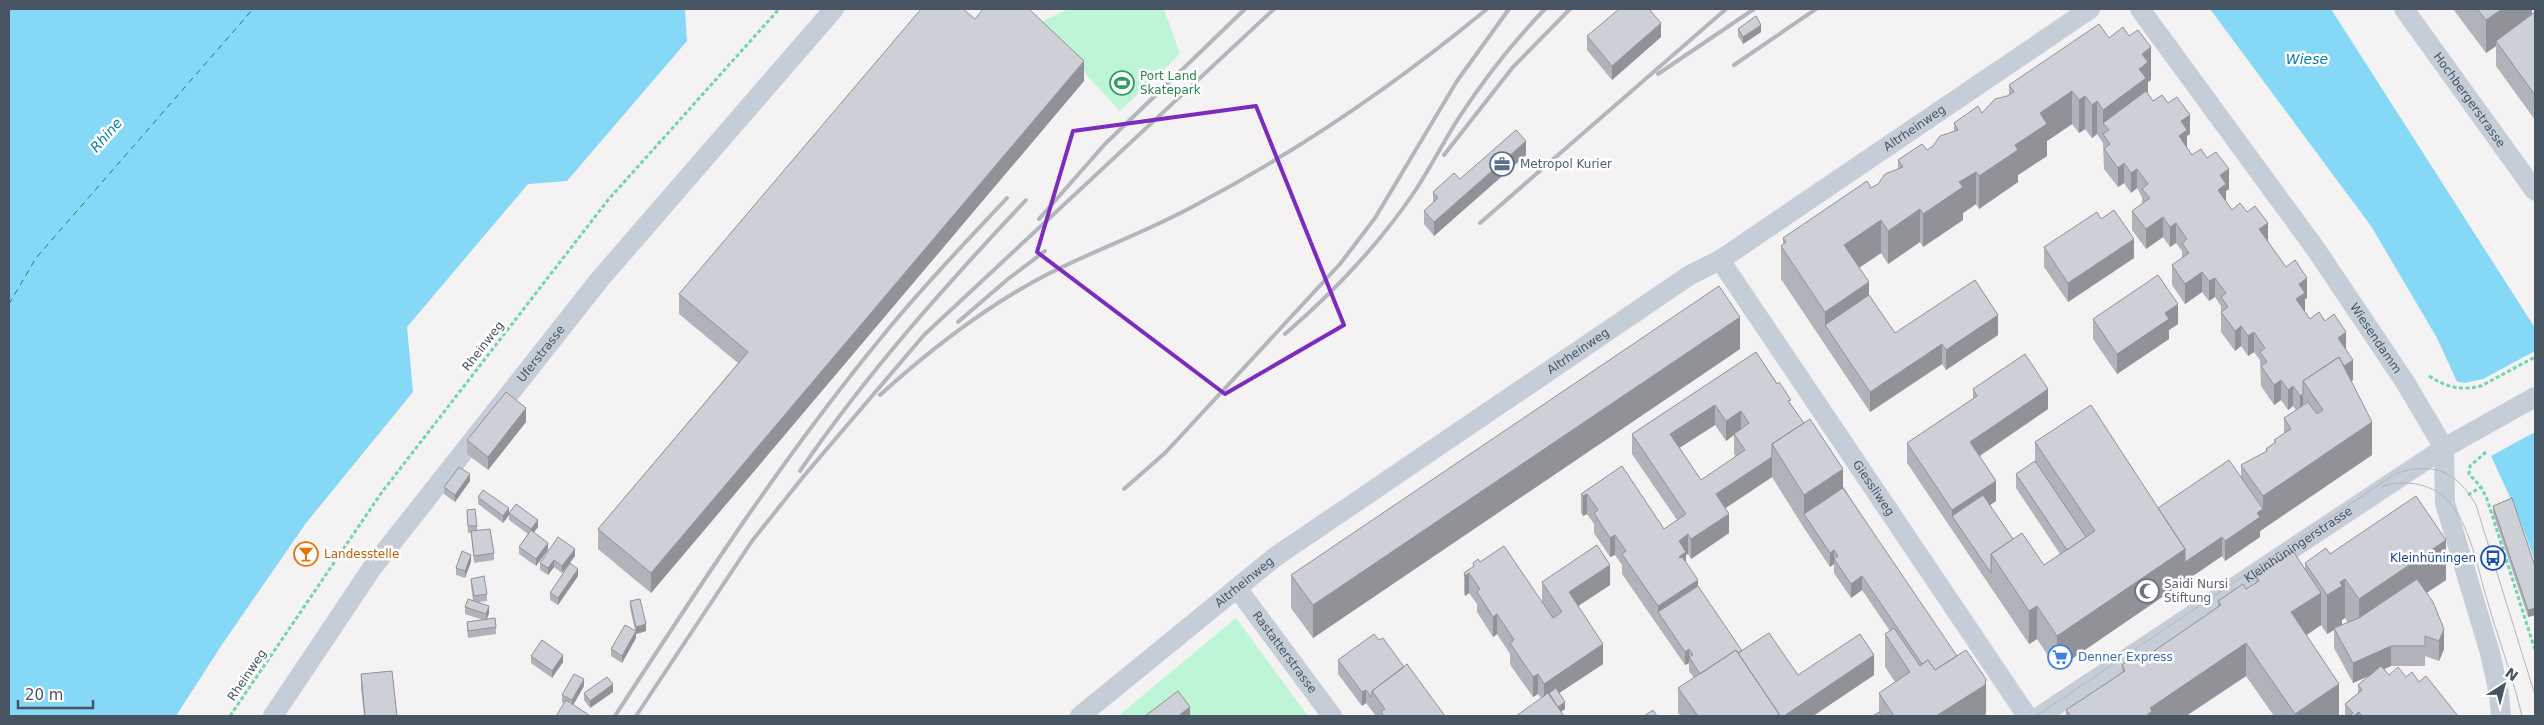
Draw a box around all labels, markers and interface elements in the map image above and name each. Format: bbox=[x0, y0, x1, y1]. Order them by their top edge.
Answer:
street label: Hochbergerstrasse bbox=[2431, 50, 2508, 150]
water label: Wiese bbox=[2286, 51, 2328, 67]
place label: Port Land Skatepark bbox=[1140, 69, 1201, 97]
sports icon: Port Land Skatepark bbox=[1109, 70, 1135, 96]
street label: Altrheinweg bbox=[1881, 102, 1948, 154]
water label: Rhine bbox=[87, 115, 125, 155]
office icon: Metropol Kurier bbox=[1489, 151, 1515, 177]
place label: Metropol Kurier bbox=[1520, 157, 1612, 171]
street label: Wiesendamm bbox=[2347, 300, 2404, 376]
street label: Rheinweg bbox=[459, 318, 507, 374]
street label: Uferstrasse bbox=[514, 322, 568, 385]
street label: Altrheinweg bbox=[1544, 325, 1612, 377]
street label: Giessliweg bbox=[1850, 458, 1897, 519]
street label: Kleinhüningerstrasse bbox=[2242, 504, 2355, 585]
bar icon: Landesstelle bbox=[293, 541, 319, 567]
bus stop icon: Kleinhüningen bbox=[2480, 545, 2506, 571]
place label: Landesstelle bbox=[324, 547, 399, 561]
place label: Kleinhüningen bbox=[2390, 551, 2476, 565]
street label: Altrheinweg bbox=[1212, 554, 1277, 610]
place label: Saidi Nursi Stiftung bbox=[2164, 577, 2228, 605]
mosque icon: Saidi Nursi Stiftung bbox=[2134, 578, 2160, 604]
street label: Rastatterstrasse bbox=[1250, 608, 1320, 696]
supermarket icon: Denner Express bbox=[2047, 644, 2073, 670]
street label: Rheinweg bbox=[225, 647, 269, 703]
place label: Denner Express bbox=[2078, 650, 2173, 664]
north arrow bbox=[2479, 660, 2529, 710]
text: N bbox=[2502, 665, 2521, 684]
scale bar bbox=[18, 678, 92, 710]
text: 20 m bbox=[25, 686, 63, 704]

